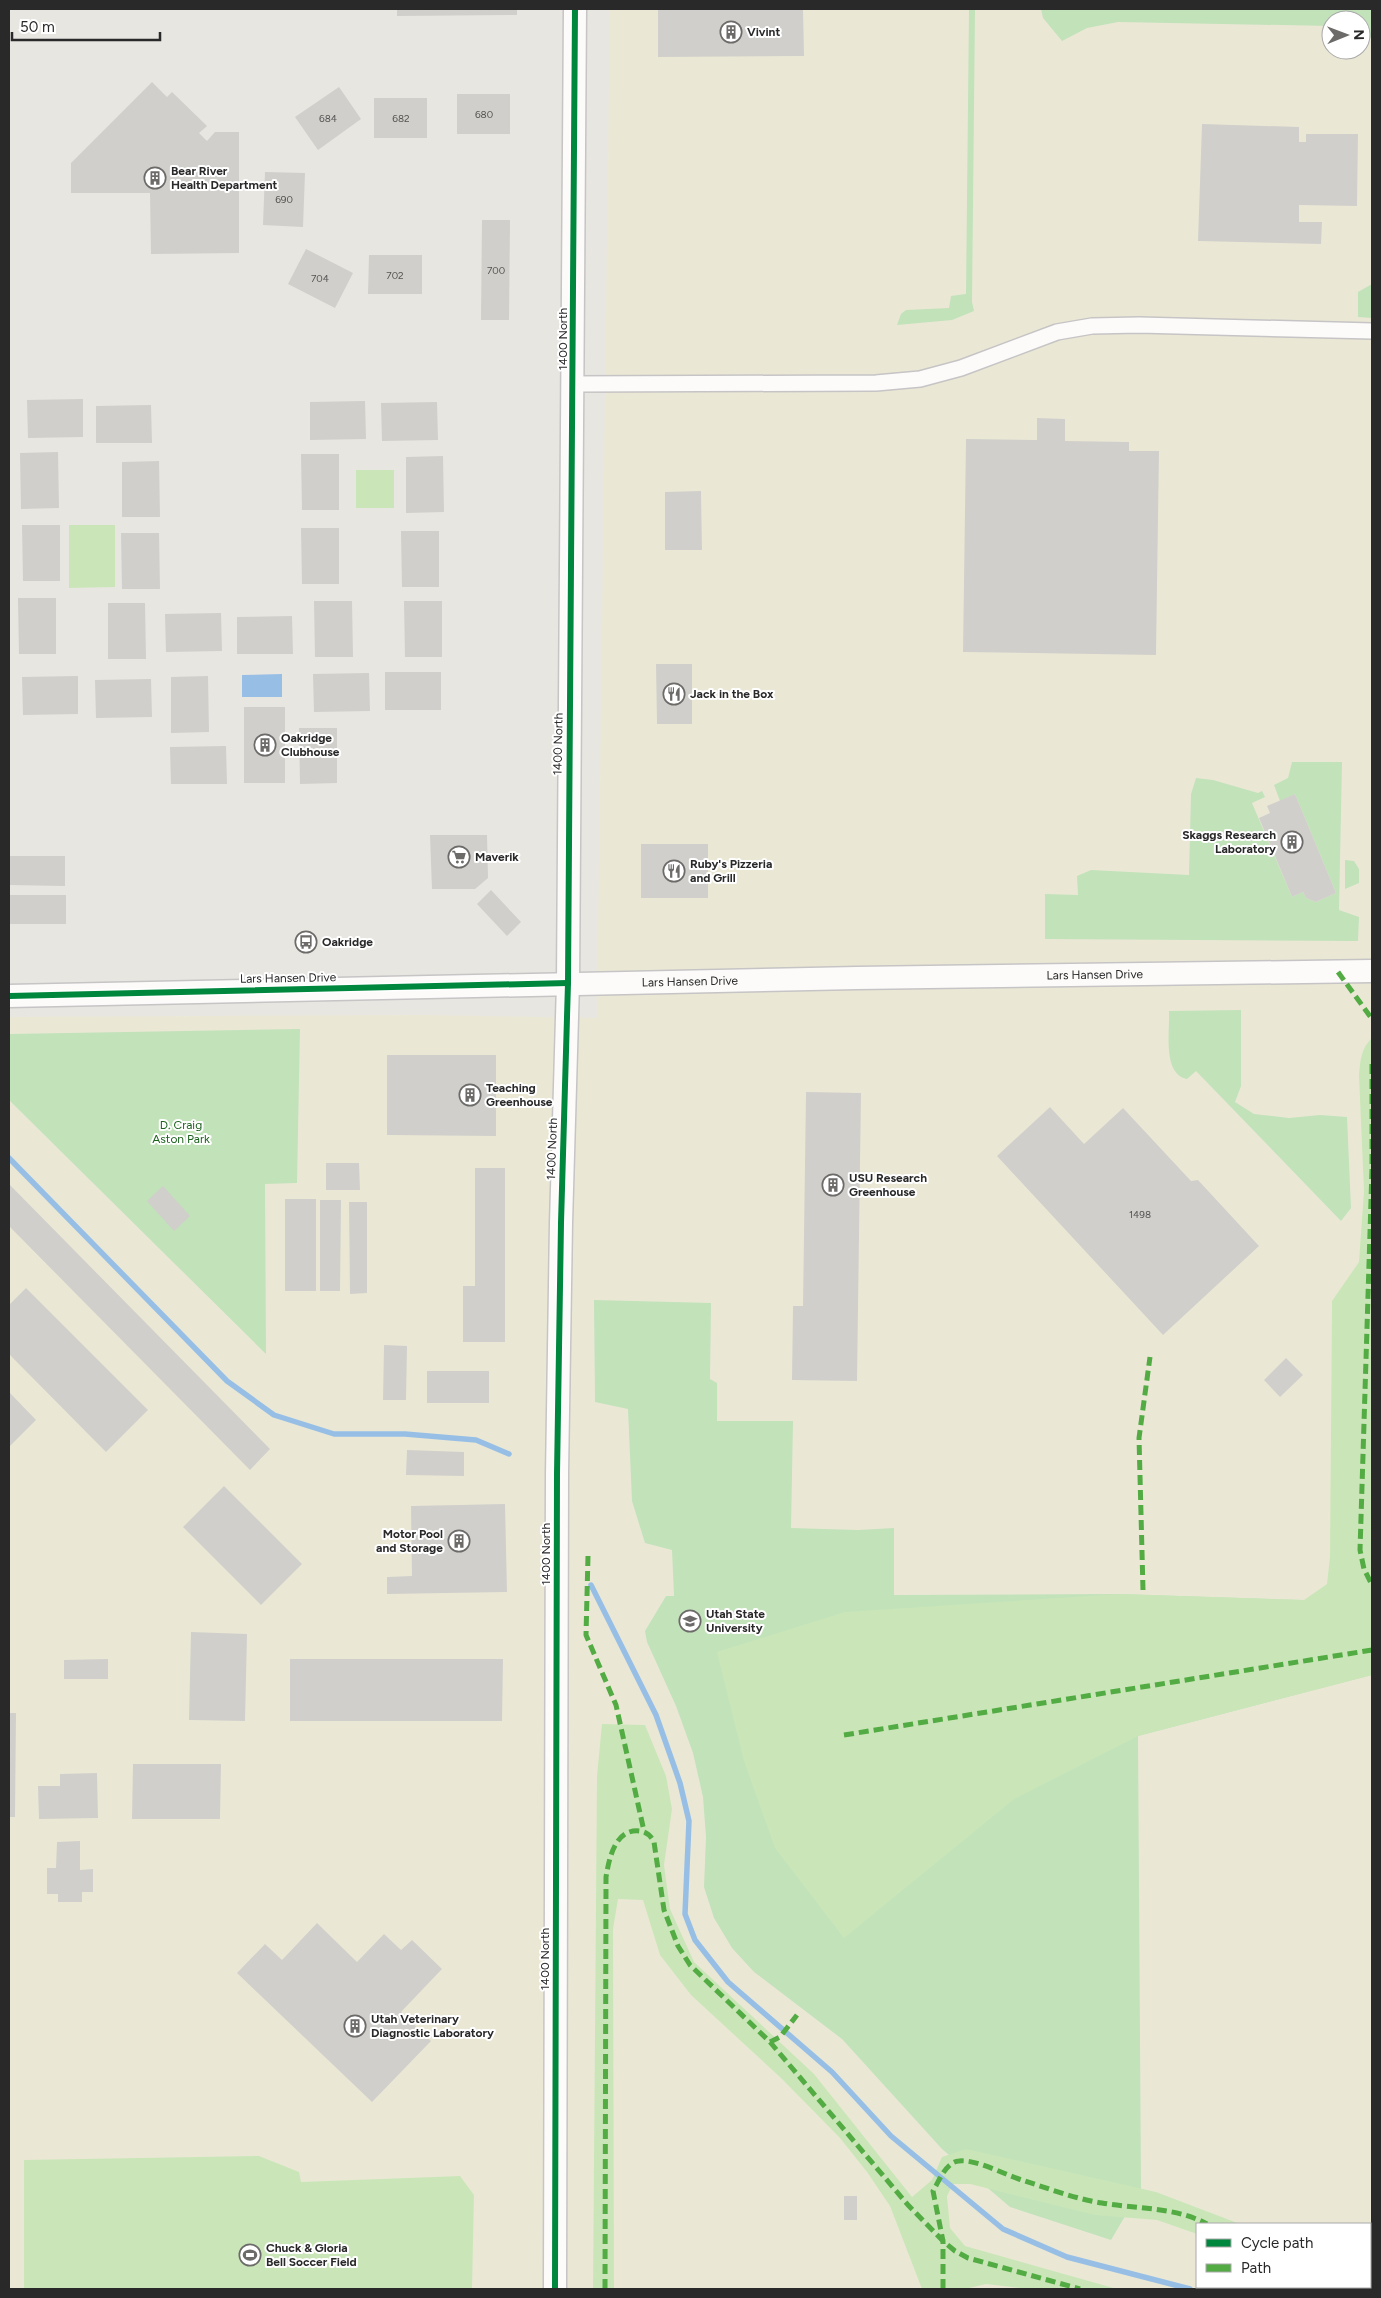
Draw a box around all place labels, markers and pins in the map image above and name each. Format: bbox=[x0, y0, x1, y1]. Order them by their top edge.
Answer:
building icon: Vivint bbox=[719, 20, 743, 44]
place label: Vivint bbox=[747, 25, 780, 39]
place label: Bear River Health Department bbox=[171, 164, 277, 192]
building icon: Bear River Health Department bbox=[143, 166, 167, 190]
restaurant icon: Jack in the Box bbox=[662, 682, 686, 706]
place label: Jack in the Box bbox=[690, 687, 774, 701]
place label: Oakridge Clubhouse bbox=[281, 731, 340, 759]
building icon: Oakridge Clubhouse bbox=[253, 733, 277, 757]
place label: Skaggs Research Laboratory bbox=[1182, 828, 1276, 856]
building icon: Skaggs Research Laboratory bbox=[1280, 830, 1304, 854]
supermarket icon: Maverik bbox=[447, 845, 471, 869]
place label: Maverik bbox=[475, 850, 519, 864]
place label: Ruby's Pizzeria and Grill bbox=[690, 857, 772, 885]
restaurant icon: Ruby's Pizzeria and Grill bbox=[662, 859, 686, 883]
bus stop icon: Oakridge bbox=[294, 930, 318, 954]
place label: Oakridge bbox=[322, 935, 373, 949]
place label: Teaching Greenhouse bbox=[486, 1081, 553, 1109]
building icon: Teaching Greenhouse bbox=[458, 1083, 482, 1107]
place label: USU Research Greenhouse bbox=[849, 1171, 927, 1199]
building icon: USU Research Greenhouse bbox=[821, 1173, 845, 1197]
place label: Motor Pool and Storage bbox=[376, 1527, 443, 1555]
building icon: Motor Pool and Storage bbox=[447, 1529, 471, 1553]
place label: Utah State University bbox=[706, 1607, 765, 1635]
school or university icon: Utah State University bbox=[678, 1609, 702, 1633]
place label: Utah Veterinary Diagnostic Laboratory bbox=[371, 2012, 494, 2040]
building icon: Utah Veterinary Diagnostic Laboratory bbox=[343, 2014, 367, 2038]
place label: Chuck & Gloria Bell Soccer Field bbox=[266, 2241, 357, 2269]
sports icon: Chuck & Gloria Bell Soccer Field bbox=[238, 2243, 262, 2267]

